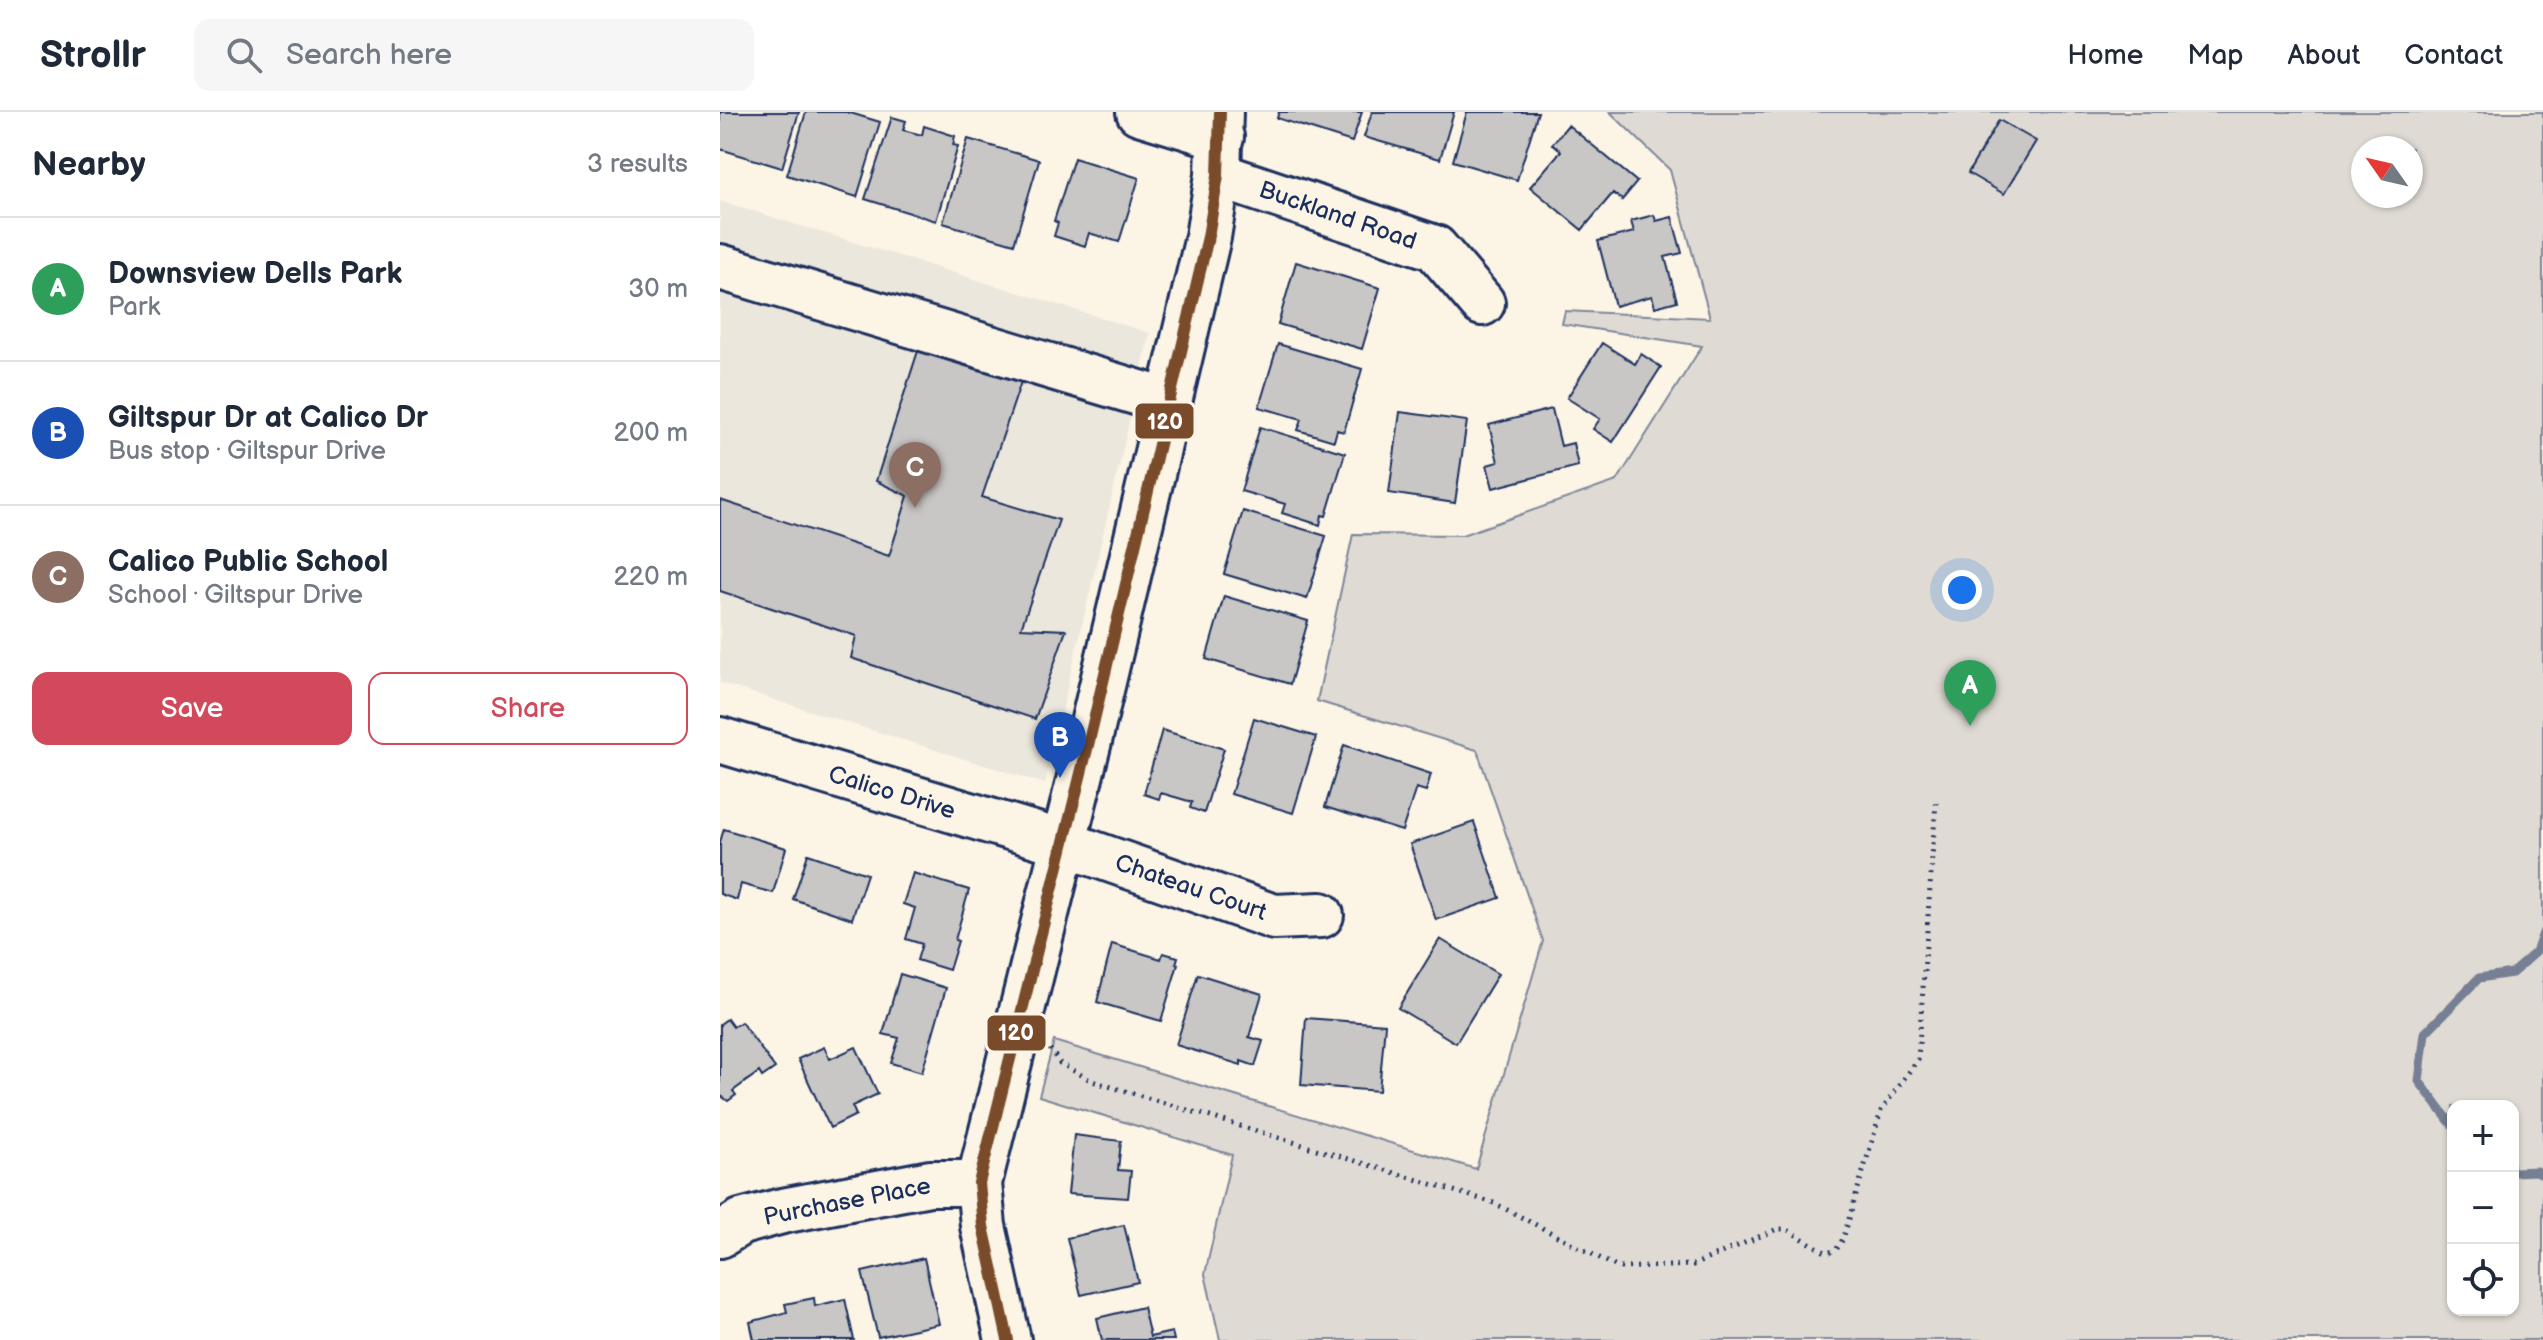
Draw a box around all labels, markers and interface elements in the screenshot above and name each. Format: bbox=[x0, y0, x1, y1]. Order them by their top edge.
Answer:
search box bbox=[194, 19, 754, 91]
text: Strollr bbox=[40, 33, 146, 78]
icon: search bbox=[222, 33, 266, 77]
text: Search here bbox=[286, 37, 452, 73]
text: Home bbox=[2067, 39, 2143, 72]
text: Map bbox=[2187, 39, 2244, 72]
text: About bbox=[2288, 39, 2360, 72]
text: Contact bbox=[2404, 39, 2503, 72]
north arrow bbox=[2351, 136, 2423, 208]
text: Nearby bbox=[32, 144, 146, 185]
text: 3 results bbox=[587, 149, 688, 180]
street label: Buckland Road bbox=[1255, 175, 1421, 256]
text: Downsview Dells Park bbox=[108, 256, 402, 292]
text: A bbox=[50, 274, 66, 305]
text: 30 m bbox=[628, 274, 688, 305]
text: Park bbox=[108, 292, 160, 323]
text: Giltspur Dr at Calico Dr bbox=[108, 400, 428, 436]
line badge: 120 bbox=[1134, 402, 1195, 440]
text: 120 bbox=[1147, 409, 1183, 436]
text: B bbox=[49, 418, 67, 449]
text: 200 m bbox=[614, 418, 688, 449]
text: Bus stop · Giltspur Drive bbox=[108, 436, 386, 467]
pin: C bbox=[889, 442, 941, 508]
text: Calico Public School bbox=[108, 544, 388, 580]
text: C bbox=[49, 562, 67, 593]
text: 220 m bbox=[614, 562, 688, 593]
your location bbox=[1942, 570, 1982, 610]
text: School · Giltspur Drive bbox=[108, 580, 363, 611]
pin: A bbox=[1944, 660, 1996, 726]
button: Save bbox=[32, 672, 352, 745]
button: Share bbox=[368, 672, 688, 745]
pin: B bbox=[1034, 712, 1086, 778]
street label: Calico Drive bbox=[825, 759, 959, 825]
street label: Chateau Court bbox=[1111, 848, 1271, 927]
line badge: 120 bbox=[986, 1014, 1047, 1052]
text: 120 bbox=[998, 1020, 1034, 1047]
map controls bbox=[2447, 1100, 2519, 1316]
button: + bbox=[2447, 1100, 2519, 1172]
street label: Purchase Place bbox=[761, 1171, 933, 1232]
button: − bbox=[2447, 1172, 2519, 1244]
button: locate bbox=[2447, 1244, 2519, 1316]

